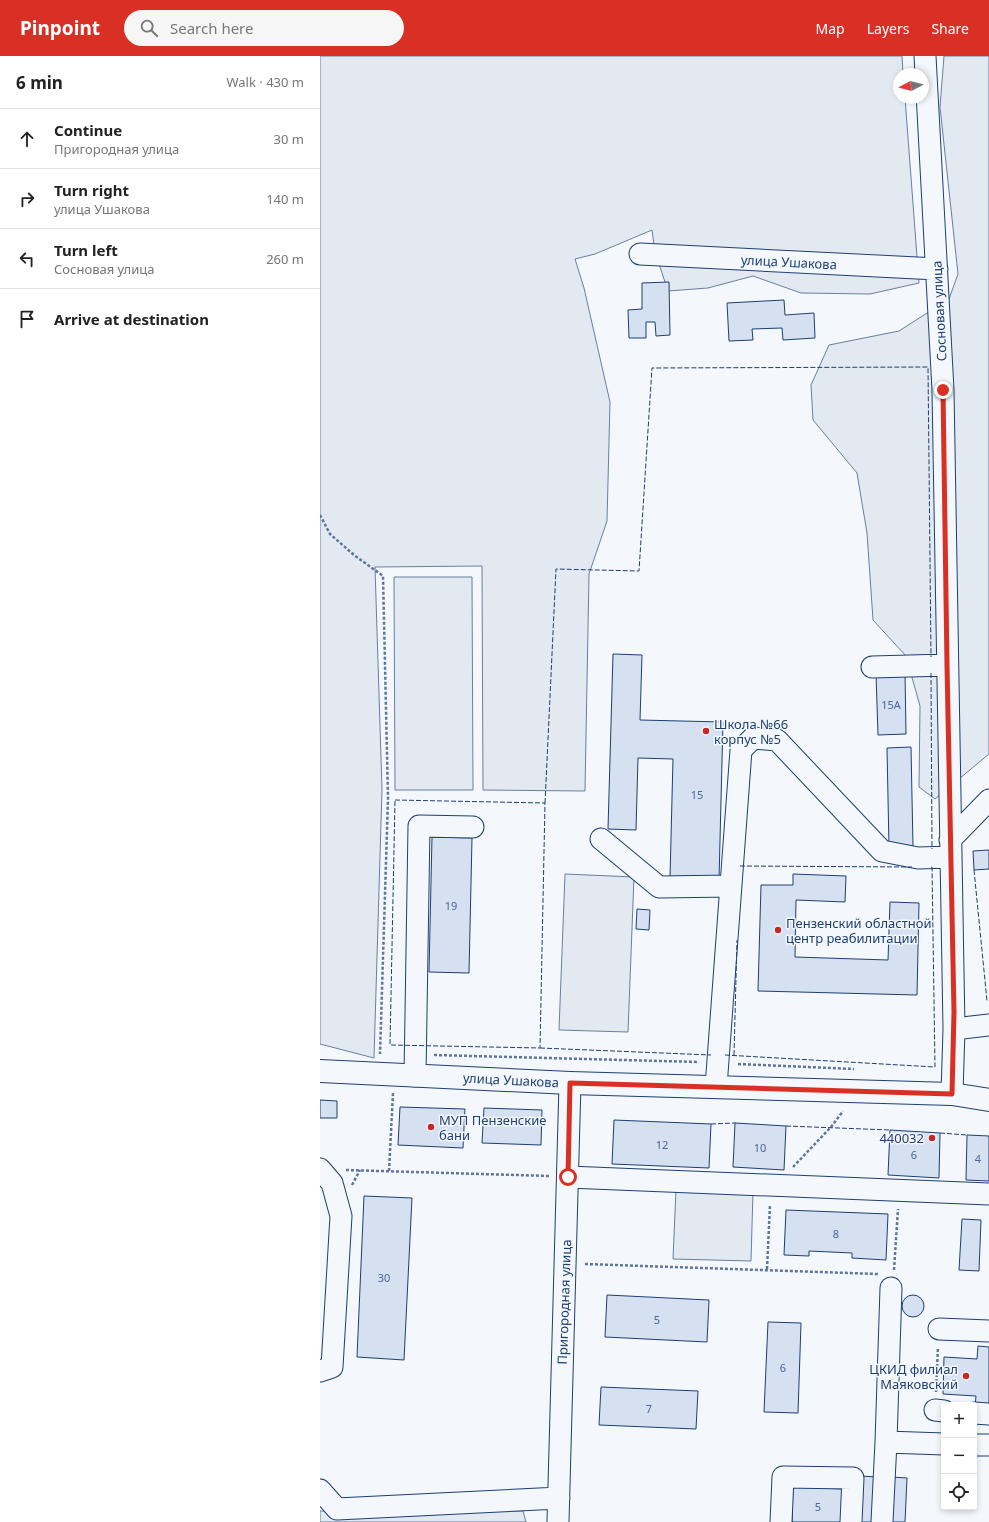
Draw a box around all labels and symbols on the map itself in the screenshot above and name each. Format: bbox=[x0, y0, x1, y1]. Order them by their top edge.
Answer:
north arrow bbox=[893, 68, 929, 104]
street label: улица Ушакова bbox=[741, 251, 837, 273]
street label: Сосновая улица bbox=[927, 260, 951, 362]
route end bbox=[934, 381, 952, 399]
house number: 15А bbox=[881, 697, 902, 712]
place label: Школа №66 корпус №5 bbox=[714, 715, 788, 748]
marker: Школа №66 корпус №5 bbox=[701, 726, 711, 736]
house number: 15 bbox=[691, 787, 703, 802]
house number: 19 bbox=[445, 898, 457, 913]
place label: Пензенский областной центр реабилитации bbox=[786, 914, 932, 947]
marker: Пензенский областной центр реабилитации bbox=[773, 925, 783, 935]
street label: улица Ушакова bbox=[463, 1069, 559, 1091]
place label: МУП Пензенские бани bbox=[439, 1111, 546, 1144]
marker: МУП Пензенские бани bbox=[426, 1122, 436, 1132]
place label: 440032 bbox=[879, 1129, 924, 1147]
marker: 440032 bbox=[927, 1133, 937, 1143]
house number: 12 bbox=[656, 1137, 668, 1152]
house number: 10 bbox=[754, 1140, 766, 1155]
house number: 6 bbox=[911, 1147, 917, 1162]
house number: 4 bbox=[975, 1151, 982, 1166]
route start bbox=[559, 1168, 577, 1186]
house number: 8 bbox=[833, 1226, 839, 1241]
street label: Пригородная улица bbox=[553, 1239, 575, 1365]
house number: 30 bbox=[378, 1270, 390, 1285]
house number: 5 bbox=[654, 1312, 660, 1327]
house number: 6 bbox=[780, 1360, 786, 1375]
place label: ЦКИД филиал Маяковский bbox=[869, 1360, 958, 1393]
marker: ЦКИД филиал Маяковский bbox=[961, 1371, 971, 1381]
house number: 7 bbox=[646, 1401, 652, 1416]
house number: 5 bbox=[815, 1499, 821, 1514]

